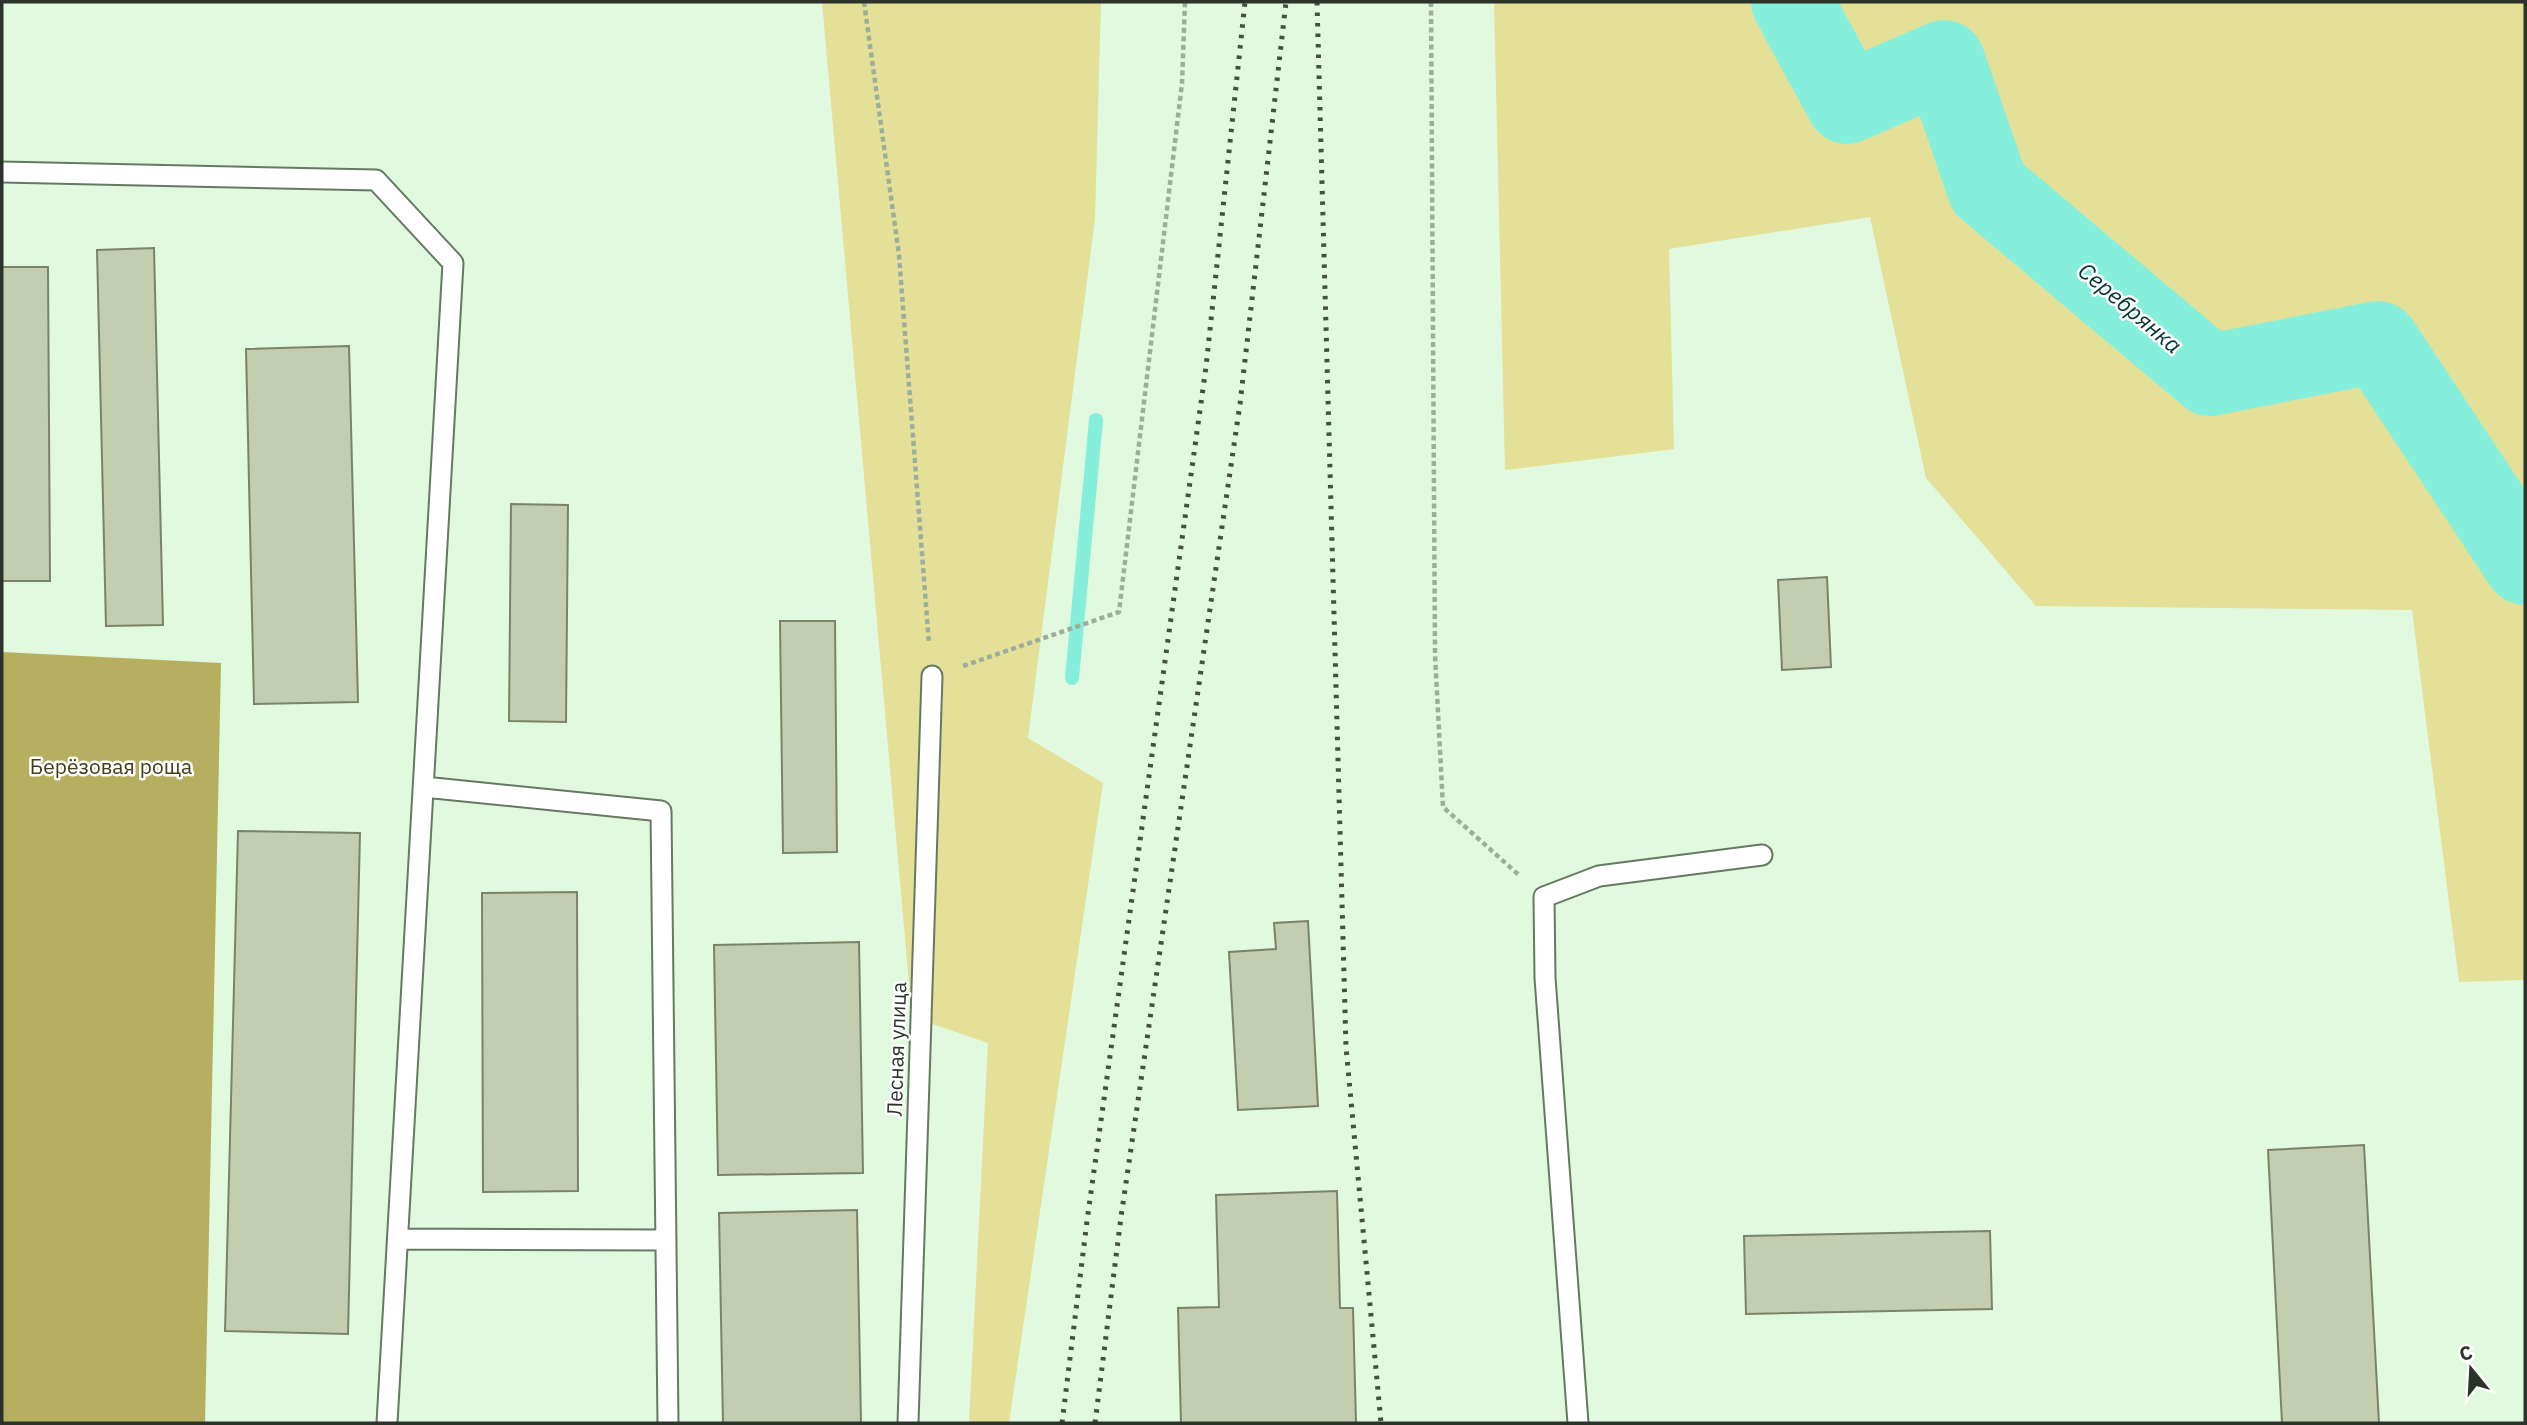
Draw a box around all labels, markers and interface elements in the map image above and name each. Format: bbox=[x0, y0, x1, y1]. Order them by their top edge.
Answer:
water label: Серебрянка bbox=[2072, 255, 2189, 359]
park label: Берёзовая роща bbox=[30, 752, 192, 780]
street label: Лесная улица bbox=[880, 981, 912, 1117]
north arrow bbox=[2436, 1334, 2506, 1404]
text: С bbox=[2456, 1340, 2475, 1366]

